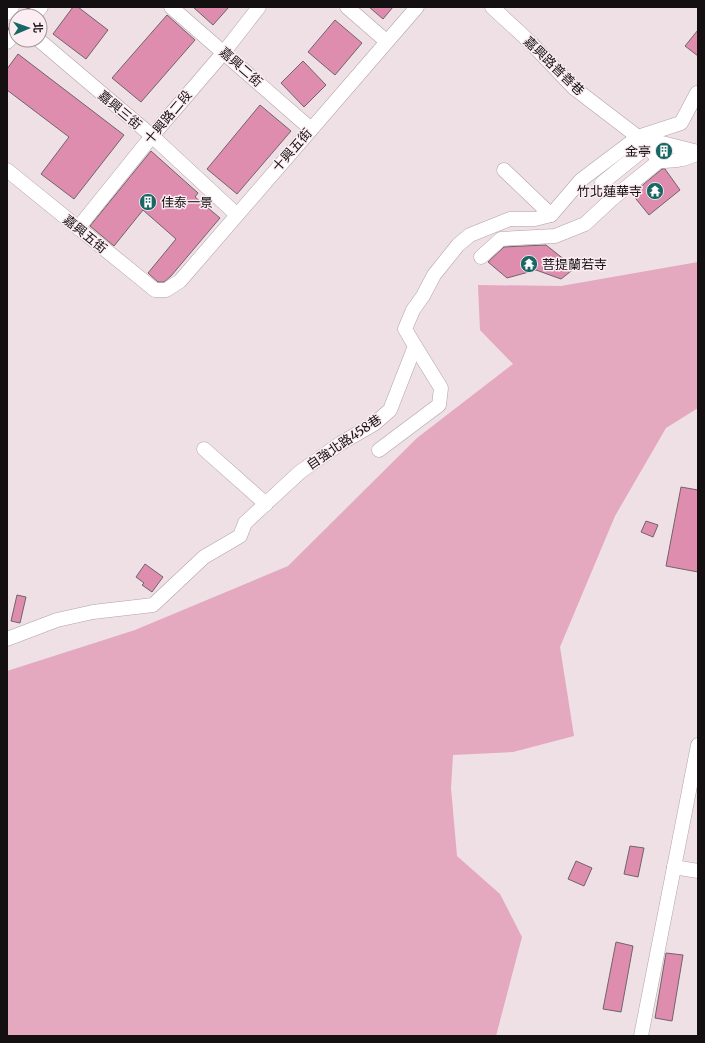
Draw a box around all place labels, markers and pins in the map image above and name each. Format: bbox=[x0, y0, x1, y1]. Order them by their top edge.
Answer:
building icon: 金亭 bbox=[654, 141, 674, 161]
place label: 金亭 bbox=[625, 143, 651, 160]
temple icon: 竹北蓮華寺 bbox=[645, 181, 665, 201]
place label: 竹北蓮華寺 bbox=[577, 183, 642, 200]
building icon: 佳泰一景 bbox=[138, 192, 158, 212]
place label: 佳泰一景 bbox=[161, 194, 213, 211]
temple icon: 菩提蘭若寺 bbox=[519, 254, 539, 274]
place label: 菩提蘭若寺 bbox=[542, 256, 607, 273]

